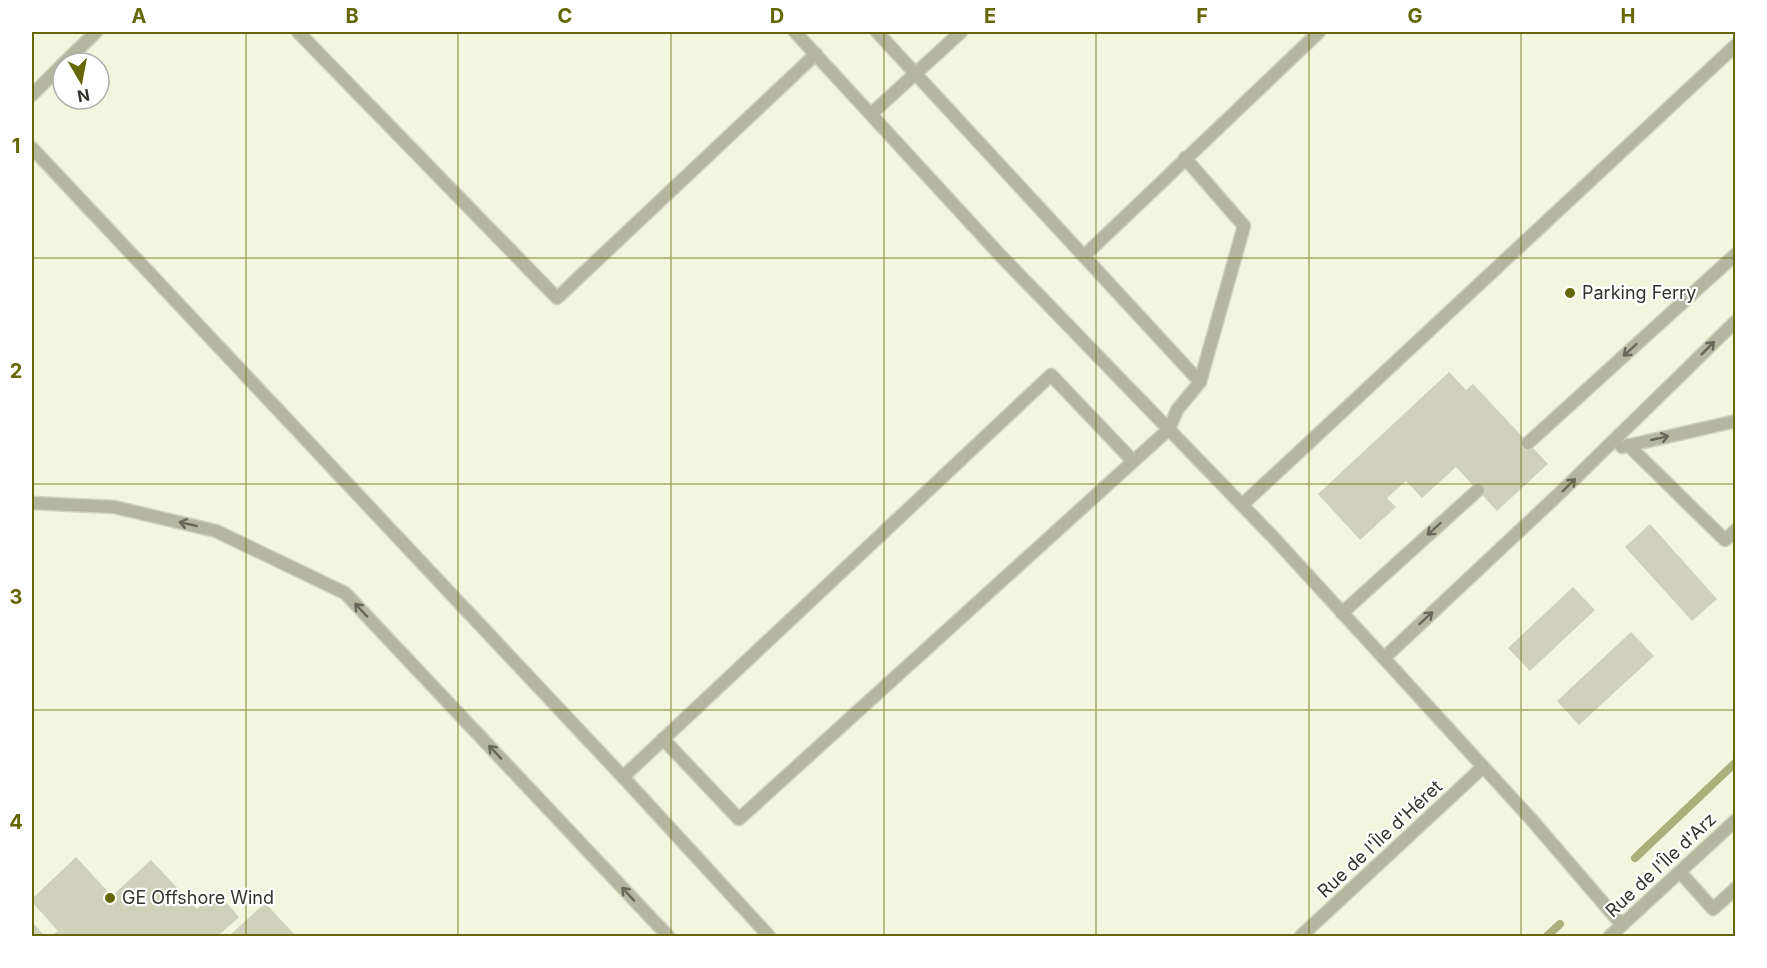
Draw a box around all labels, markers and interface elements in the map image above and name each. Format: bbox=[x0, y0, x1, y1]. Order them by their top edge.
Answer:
text: A bbox=[132, 4, 147, 28]
text: B bbox=[345, 4, 359, 28]
text: C bbox=[558, 4, 572, 28]
text: D bbox=[770, 4, 784, 28]
text: E bbox=[984, 4, 996, 28]
text: F bbox=[1196, 4, 1208, 28]
text: G bbox=[1407, 4, 1423, 28]
text: H bbox=[1621, 4, 1635, 28]
north arrow bbox=[51, 51, 111, 111]
text: N bbox=[76, 85, 91, 107]
text: 1 bbox=[12, 134, 20, 158]
place label: Parking Ferry bbox=[1582, 282, 1696, 303]
marker: Parking Ferry bbox=[1563, 286, 1577, 300]
one-way arrow bbox=[1700, 340, 1715, 355]
one-way arrow bbox=[1623, 343, 1638, 357]
text: 2 bbox=[10, 359, 22, 383]
one-way arrow bbox=[1650, 432, 1670, 443]
one-way arrow bbox=[1561, 477, 1576, 492]
one-way arrow bbox=[179, 518, 198, 530]
one-way arrow bbox=[1427, 522, 1442, 537]
text: 3 bbox=[10, 585, 22, 609]
one-way arrow bbox=[354, 602, 368, 617]
one-way arrow bbox=[1419, 611, 1434, 625]
one-way arrow bbox=[487, 744, 502, 759]
street label: Rue de l'Île d'Héret bbox=[1313, 775, 1446, 902]
street label: Rue de l'Île d'Arz bbox=[1601, 807, 1720, 921]
text: 4 bbox=[9, 810, 23, 834]
one-way arrow bbox=[621, 886, 635, 901]
place label: GE Offshore Wind bbox=[122, 887, 274, 908]
marker: GE Offshore Wind bbox=[103, 891, 117, 905]

